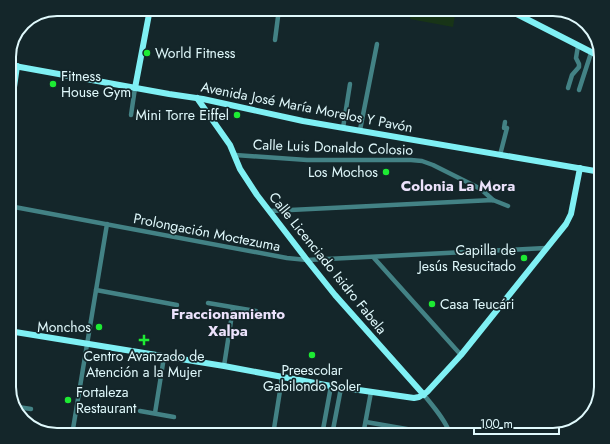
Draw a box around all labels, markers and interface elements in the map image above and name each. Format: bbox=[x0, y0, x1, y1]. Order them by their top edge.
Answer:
place label: World Fitness bbox=[155, 43, 236, 63]
marker: World Fitness bbox=[142, 48, 152, 58]
place label: Fitness House Gym bbox=[61, 66, 131, 102]
street label: Avenida José María Morelos Y Pavón bbox=[199, 77, 415, 137]
marker: Fitness House Gym bbox=[48, 79, 58, 89]
place label: Mini Torre Eiffel bbox=[135, 105, 229, 125]
marker: Mini Torre Eiffel bbox=[232, 110, 242, 120]
street label: Calle Luis Donaldo Colosio bbox=[253, 134, 414, 160]
place label: Los Mochos bbox=[308, 162, 378, 182]
marker: Los Mochos bbox=[381, 167, 391, 177]
district label: Colonia La Mora bbox=[401, 175, 515, 197]
street label: Calle Licenciado Isidro Fabela bbox=[264, 188, 392, 338]
street label: Prolongación Moctezuma bbox=[132, 208, 282, 256]
place label: Capilla de Jesús Resucitado bbox=[417, 240, 516, 276]
marker: Capilla de Jesús Resucitado bbox=[519, 253, 529, 263]
place label: Casa Teucári bbox=[440, 294, 515, 314]
marker: Casa Teucári bbox=[427, 299, 437, 309]
district label: Fraccionamiento Xalpa bbox=[171, 303, 285, 342]
place label: Monchos bbox=[37, 317, 91, 337]
marker: Monchos bbox=[94, 322, 104, 332]
marker: Centro Avanzado de Atención a la Mujer bbox=[138, 334, 150, 346]
place label: Centro Avanzado de Atención a la Mujer bbox=[84, 346, 204, 382]
marker: Preescolar Gabilondo Soler bbox=[307, 350, 317, 360]
place label: Preescolar Gabilondo Soler bbox=[263, 360, 361, 396]
place label: Fortaleza Restaurant bbox=[76, 382, 137, 418]
marker: Fortaleza Restaurant bbox=[63, 395, 73, 405]
scale bar bbox=[474, 410, 559, 436]
text: 100 m bbox=[480, 415, 513, 433]

